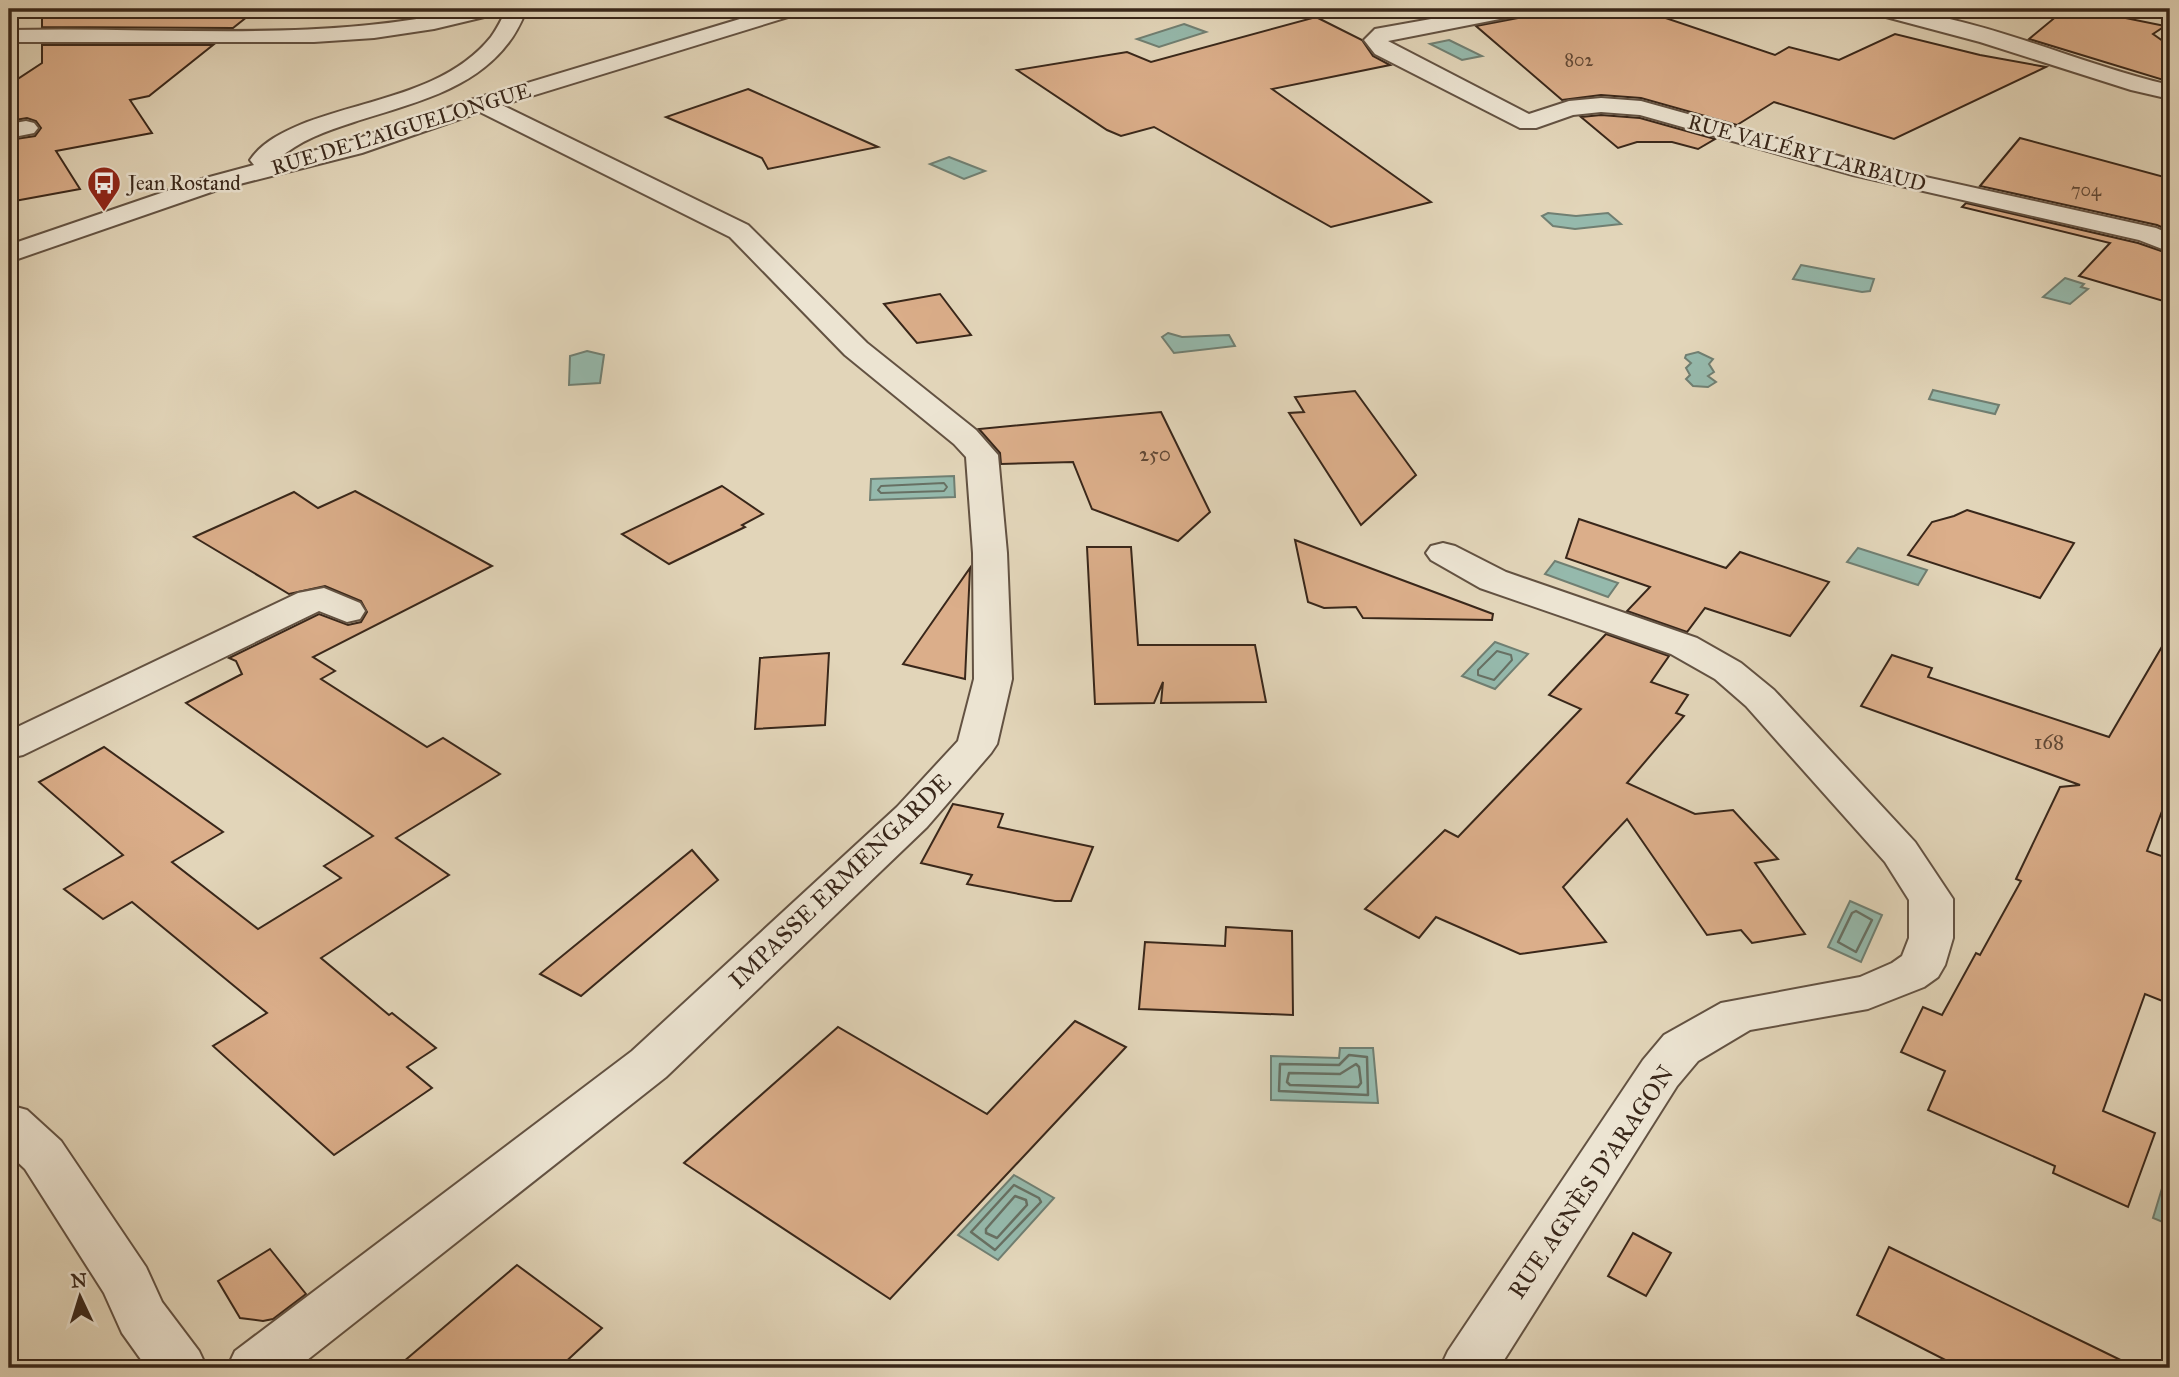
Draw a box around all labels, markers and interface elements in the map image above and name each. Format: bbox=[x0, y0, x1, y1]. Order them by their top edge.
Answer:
house number: 802 bbox=[1565, 49, 1594, 71]
street label: RUE DE L'AIGUELONGUE bbox=[268, 77, 534, 181]
street label: RUE VALÉRY LARBAUD bbox=[1685, 108, 1929, 197]
bus stop icon: Jean Rostand bbox=[85, 164, 123, 213]
place label: Jean Rostand bbox=[126, 170, 241, 196]
house number: 704 bbox=[2071, 179, 2102, 201]
house number: 250 bbox=[1139, 441, 1171, 467]
house number: 168 bbox=[2034, 729, 2064, 755]
street label: IMPASSE ERMENGARDE bbox=[723, 767, 957, 995]
street label: RUE AGNÈS D'ARAGON bbox=[1502, 1059, 1680, 1305]
north arrow bbox=[46, 1262, 116, 1332]
text: N bbox=[70, 1269, 88, 1293]

